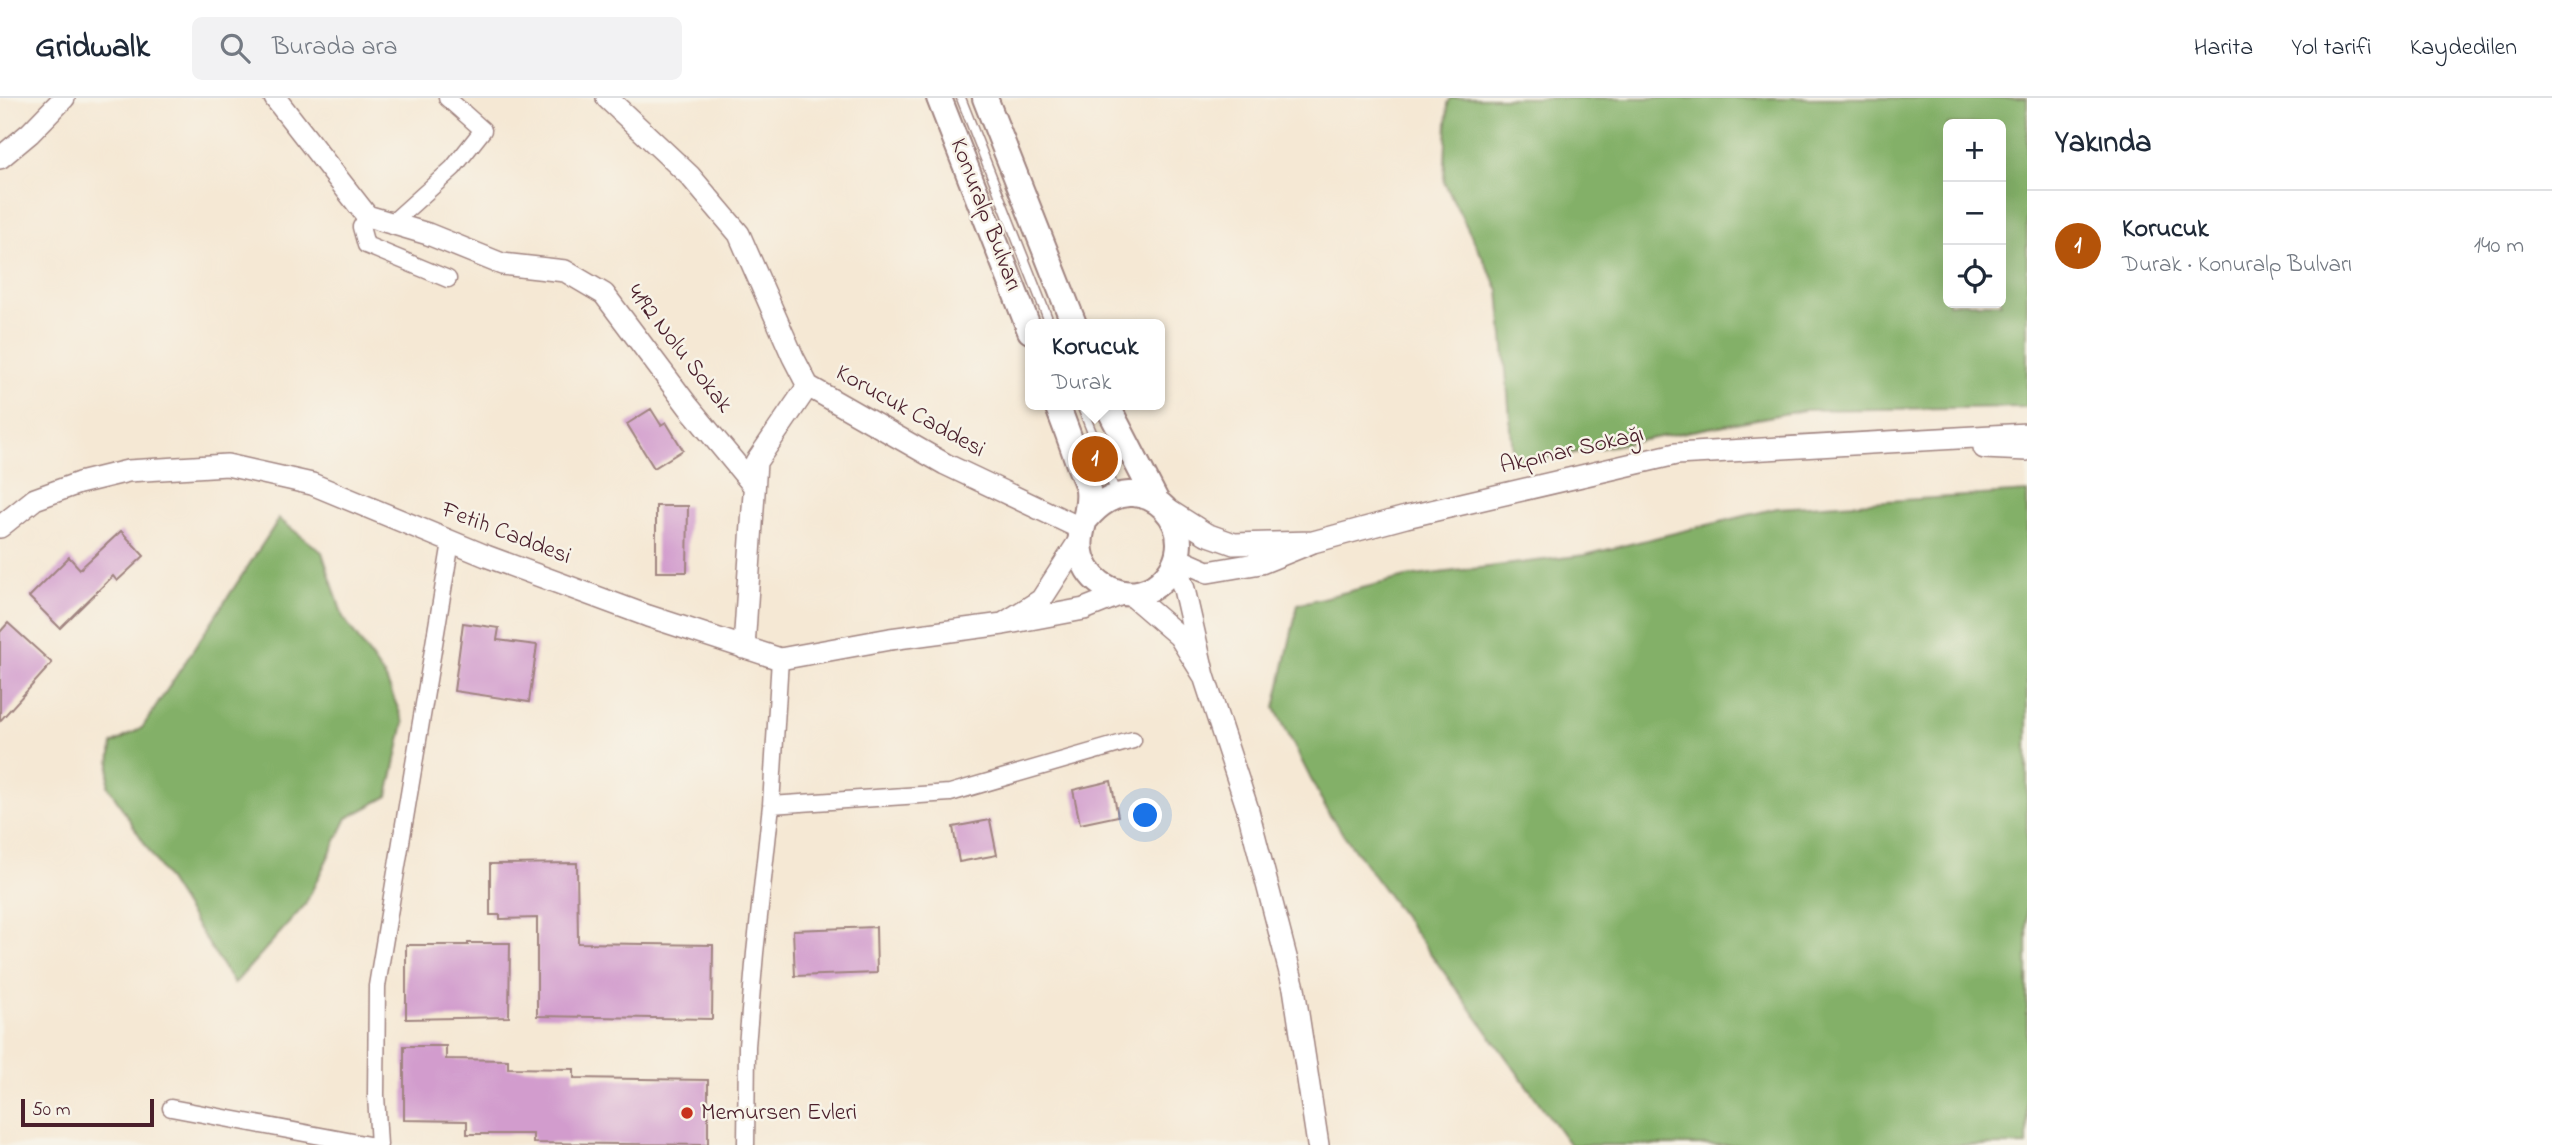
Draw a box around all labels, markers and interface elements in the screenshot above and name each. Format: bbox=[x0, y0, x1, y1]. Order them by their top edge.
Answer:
search box bbox=[192, 17, 682, 80]
text: Gridwalk bbox=[35, 24, 150, 72]
icon: search bbox=[216, 29, 254, 67]
text: Burada ara bbox=[272, 29, 398, 67]
text: Harita bbox=[2194, 31, 2253, 66]
text: Yol tarifi bbox=[2291, 31, 2372, 66]
text: Kaydedilen bbox=[2410, 31, 2517, 66]
map controls bbox=[1943, 119, 2006, 308]
button: + bbox=[1943, 119, 2006, 182]
text: Yakında bbox=[2055, 122, 2151, 166]
street label: Konuralp Bulvarı bbox=[940, 134, 1030, 296]
button: − bbox=[1943, 182, 2006, 245]
text: Korucuk bbox=[2122, 211, 2209, 249]
text: 1 bbox=[2074, 230, 2082, 263]
text: 140 m bbox=[2474, 230, 2524, 263]
button: locate bbox=[1943, 245, 2006, 308]
text: Durak · Konuralp Bulvarı bbox=[2122, 249, 2352, 282]
street label: 4192 Nolu Sokak bbox=[617, 277, 741, 421]
popup bbox=[1025, 319, 1165, 410]
text: Korucuk bbox=[1052, 329, 1138, 367]
street label: Korucuk Caddesi bbox=[829, 356, 991, 468]
text: Durak bbox=[1052, 367, 1111, 400]
street label: Akpınar Sokağı bbox=[1497, 417, 1647, 485]
pin: 1 bbox=[1072, 433, 1118, 485]
street label: Fetih Caddesi bbox=[435, 493, 576, 575]
your location bbox=[1128, 798, 1162, 832]
scale bar bbox=[21, 1096, 154, 1128]
place label: Memursen Evleri bbox=[701, 1096, 857, 1131]
text: 50 m bbox=[32, 1097, 71, 1124]
marker: Memursen Evleri bbox=[679, 1105, 695, 1121]

